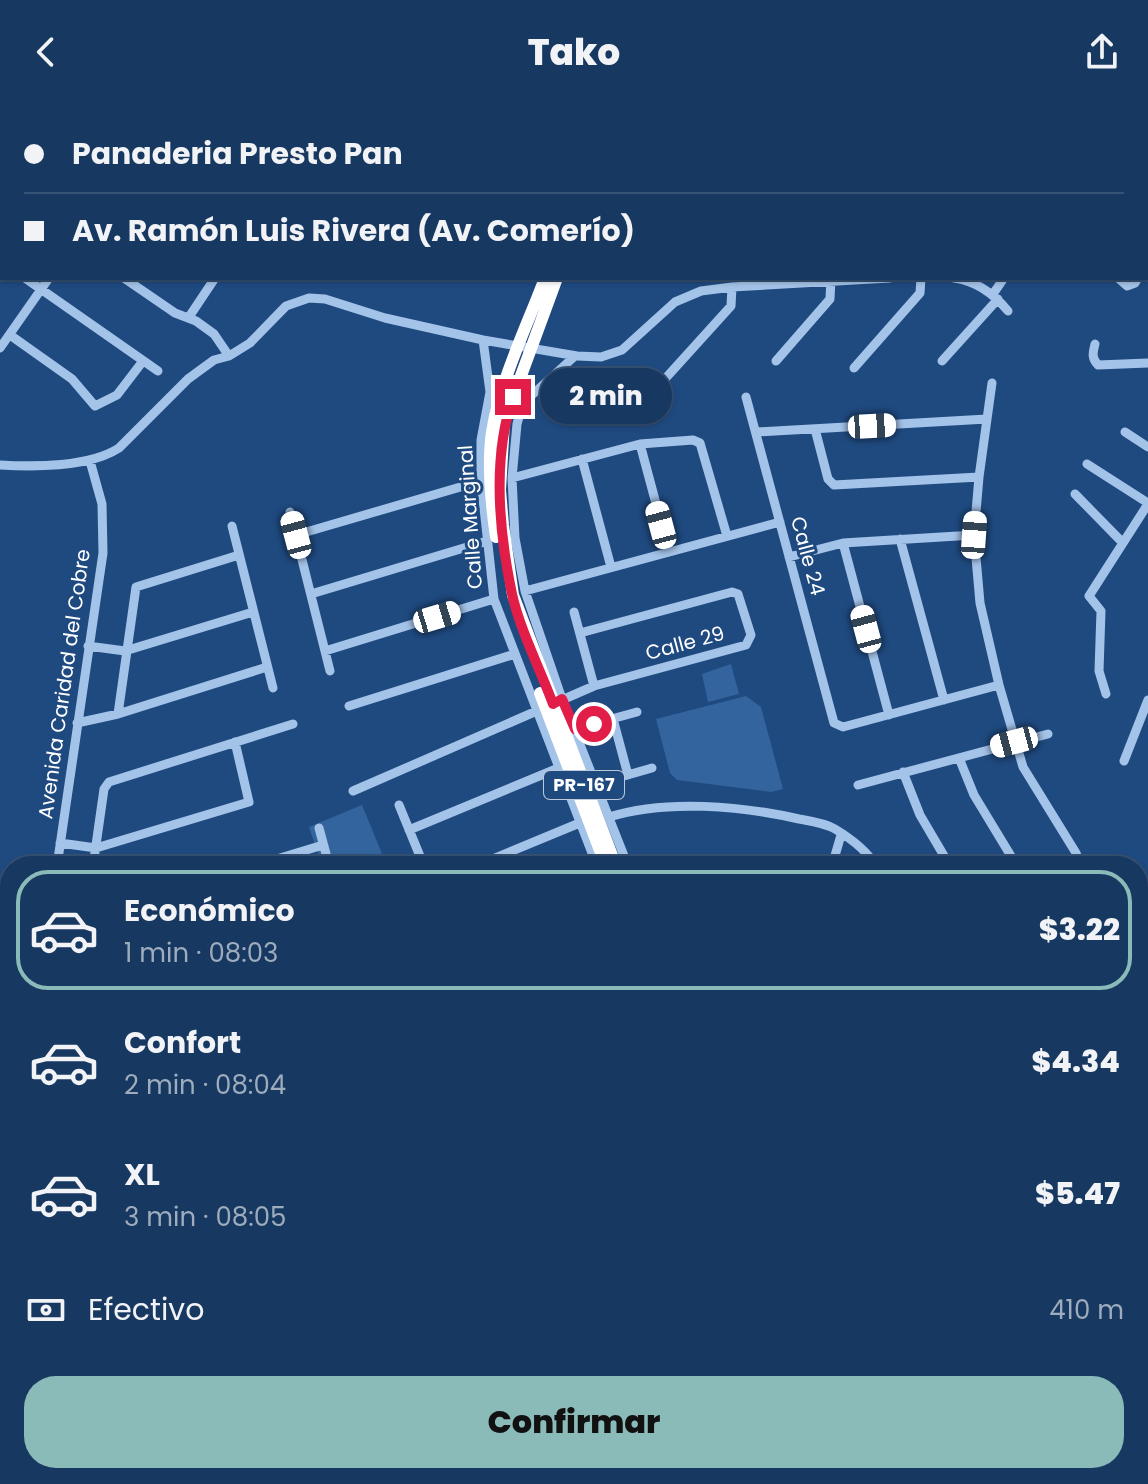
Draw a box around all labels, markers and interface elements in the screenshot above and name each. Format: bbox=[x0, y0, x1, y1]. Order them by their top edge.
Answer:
text: Tako bbox=[528, 27, 620, 78]
icon: back bbox=[24, 30, 68, 74]
icon: share bbox=[1080, 30, 1124, 74]
text: Panaderia Presto Pan bbox=[72, 132, 403, 175]
text: Av. Ramón Luis Rivera (Av. Comerío) bbox=[72, 209, 635, 252]
callout: 2 min bbox=[541, 369, 673, 425]
text: 2 min bbox=[569, 378, 643, 414]
route end bbox=[495, 379, 531, 415]
car bbox=[847, 413, 897, 439]
street label: Calle Marginal bbox=[451, 444, 489, 590]
car bbox=[643, 499, 679, 551]
car bbox=[278, 509, 314, 561]
car bbox=[960, 510, 988, 560]
street label: Calle 24 bbox=[784, 513, 832, 599]
street label: Avenida Caridad del Cobre bbox=[31, 547, 97, 821]
car bbox=[411, 599, 463, 635]
car bbox=[848, 603, 884, 655]
street label: Calle 29 bbox=[642, 619, 728, 667]
route start bbox=[576, 706, 612, 742]
car bbox=[988, 724, 1040, 760]
road number: PR-167 bbox=[544, 771, 624, 799]
text: Económico bbox=[124, 889, 295, 932]
icon: car bbox=[28, 894, 100, 966]
text: $3.22 bbox=[1039, 908, 1120, 951]
text: 1 min · 08:03 bbox=[124, 935, 278, 971]
text: Confort bbox=[124, 1021, 241, 1064]
icon: car bbox=[28, 1026, 100, 1098]
text: $4.34 bbox=[1031, 1040, 1120, 1083]
text: 2 min · 08:04 bbox=[124, 1067, 286, 1103]
text: XL bbox=[124, 1153, 160, 1196]
icon: car bbox=[28, 1158, 100, 1230]
text: $5.47 bbox=[1035, 1172, 1120, 1215]
text: 3 min · 08:05 bbox=[124, 1199, 286, 1235]
icon: cash bbox=[24, 1288, 68, 1332]
text: Efectivo bbox=[88, 1288, 204, 1331]
text: 410 m bbox=[1049, 1292, 1124, 1328]
button: Confirmar bbox=[24, 1376, 1124, 1468]

